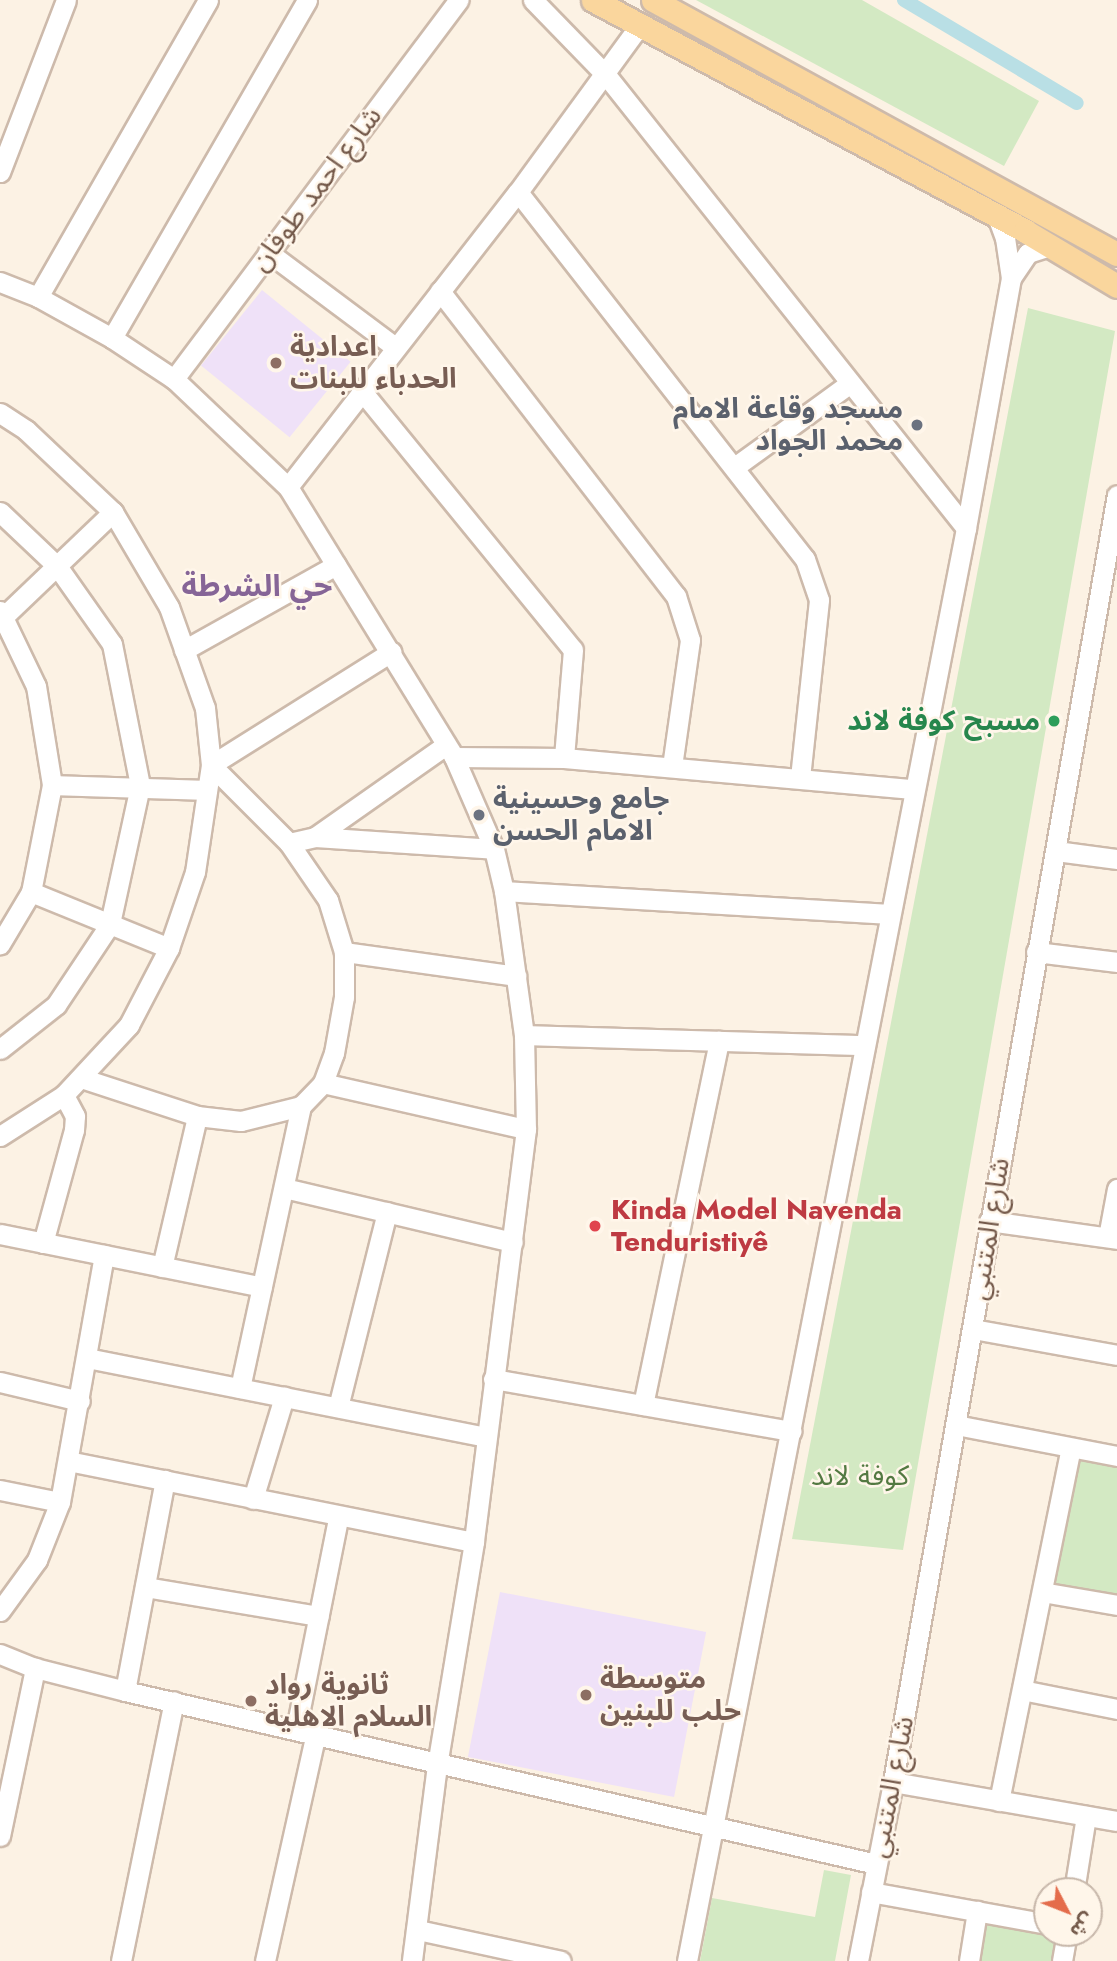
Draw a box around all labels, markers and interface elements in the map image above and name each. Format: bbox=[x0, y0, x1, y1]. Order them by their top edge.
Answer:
street label: شارع احمد طوفان bbox=[243, 100, 389, 278]
place label: اعدادية الحدباء للبنات bbox=[290, 330, 457, 396]
marker: اعدادية الحدباء للبنات bbox=[268, 355, 284, 371]
place label: مسجد وقاعة الامام محمد الجواد bbox=[673, 392, 903, 458]
marker: مسجد وقاعة الامام محمد الجواد bbox=[909, 417, 925, 433]
district label: حي الشرطة bbox=[182, 568, 332, 604]
place label: مسبح كوفة لاند bbox=[847, 704, 1040, 738]
marker: مسبح كوفة لاند bbox=[1046, 713, 1062, 729]
place label: جامع وحسينية الامام الحسن bbox=[493, 782, 669, 848]
marker: جامع وحسينية الامام الحسن bbox=[471, 807, 487, 823]
street label: شارع المتنبي bbox=[961, 1156, 1017, 1302]
place label: Kinda Model Navenda Tenduristiyê bbox=[611, 1193, 902, 1259]
marker: Kinda Model Navenda Tenduristiyê bbox=[585, 1216, 605, 1236]
park label: كوفة لاند bbox=[811, 1459, 909, 1493]
place label: متوسطة حلب للبنين bbox=[600, 1662, 741, 1728]
place label: ثانوية رواد السلام الاهلية bbox=[265, 1668, 432, 1734]
marker: متوسطة حلب للبنين bbox=[578, 1687, 594, 1703]
marker: ثانوية رواد السلام الاهلية bbox=[243, 1693, 259, 1709]
street label: شارع المتنبي bbox=[861, 1713, 921, 1861]
north arrow bbox=[1033, 1877, 1103, 1947]
text: ش bbox=[1064, 1906, 1101, 1944]

